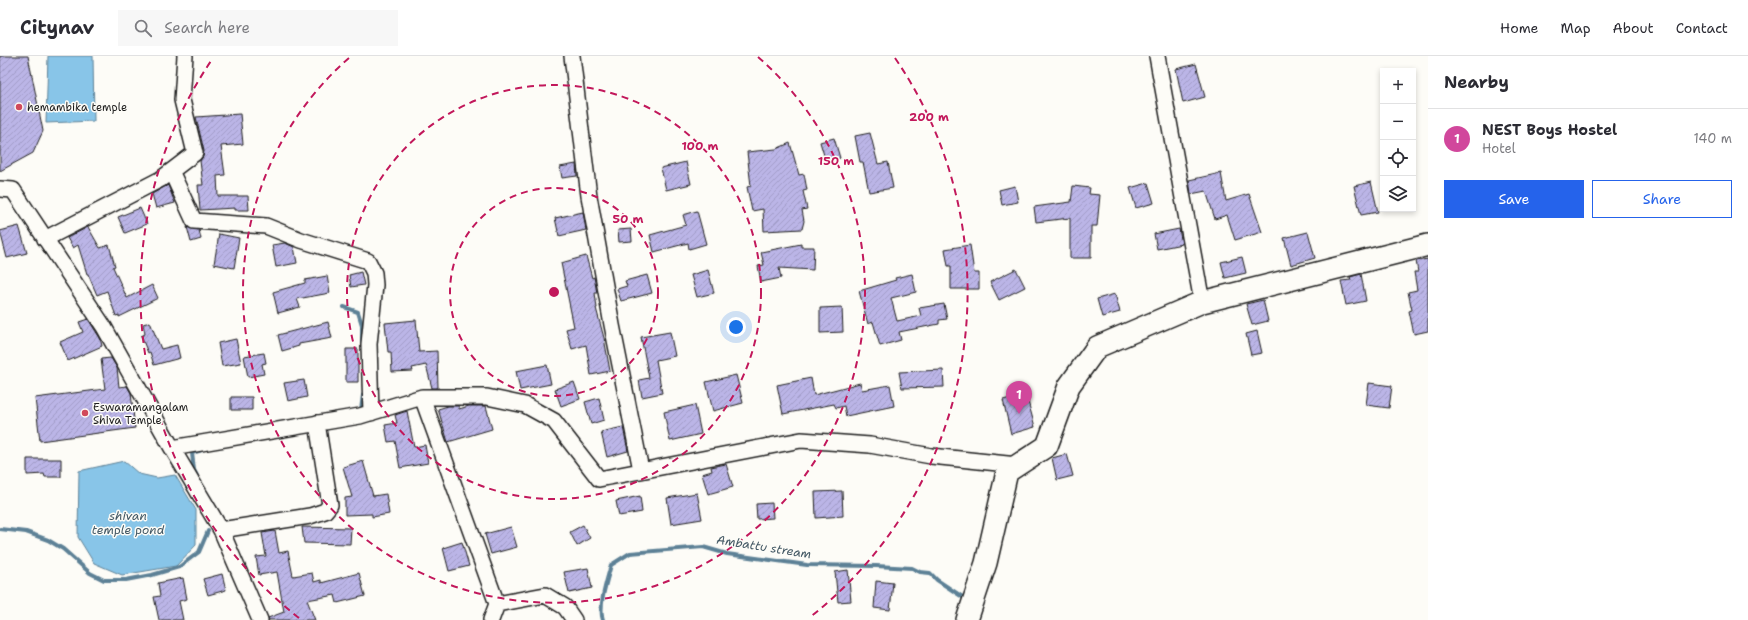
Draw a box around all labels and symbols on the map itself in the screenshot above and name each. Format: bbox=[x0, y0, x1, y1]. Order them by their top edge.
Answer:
place label: hemambika temple bbox=[27, 100, 127, 115]
marker: hemambika temple bbox=[14, 102, 24, 112]
text: 200 m bbox=[909, 109, 949, 125]
text: 100 m bbox=[682, 138, 719, 154]
text: 150 m bbox=[818, 153, 854, 169]
text: 50 m bbox=[613, 211, 644, 227]
centre of rings bbox=[547, 285, 561, 299]
your location bbox=[726, 317, 746, 337]
pin: 1 bbox=[1006, 381, 1032, 414]
place label: Eswaramangalam Shiva Temple bbox=[93, 400, 189, 428]
marker: Eswaramangalam Shiva Temple bbox=[80, 408, 90, 418]
water label: shivan temple pond bbox=[92, 508, 165, 538]
water label: Ambattu stream bbox=[715, 532, 813, 562]

